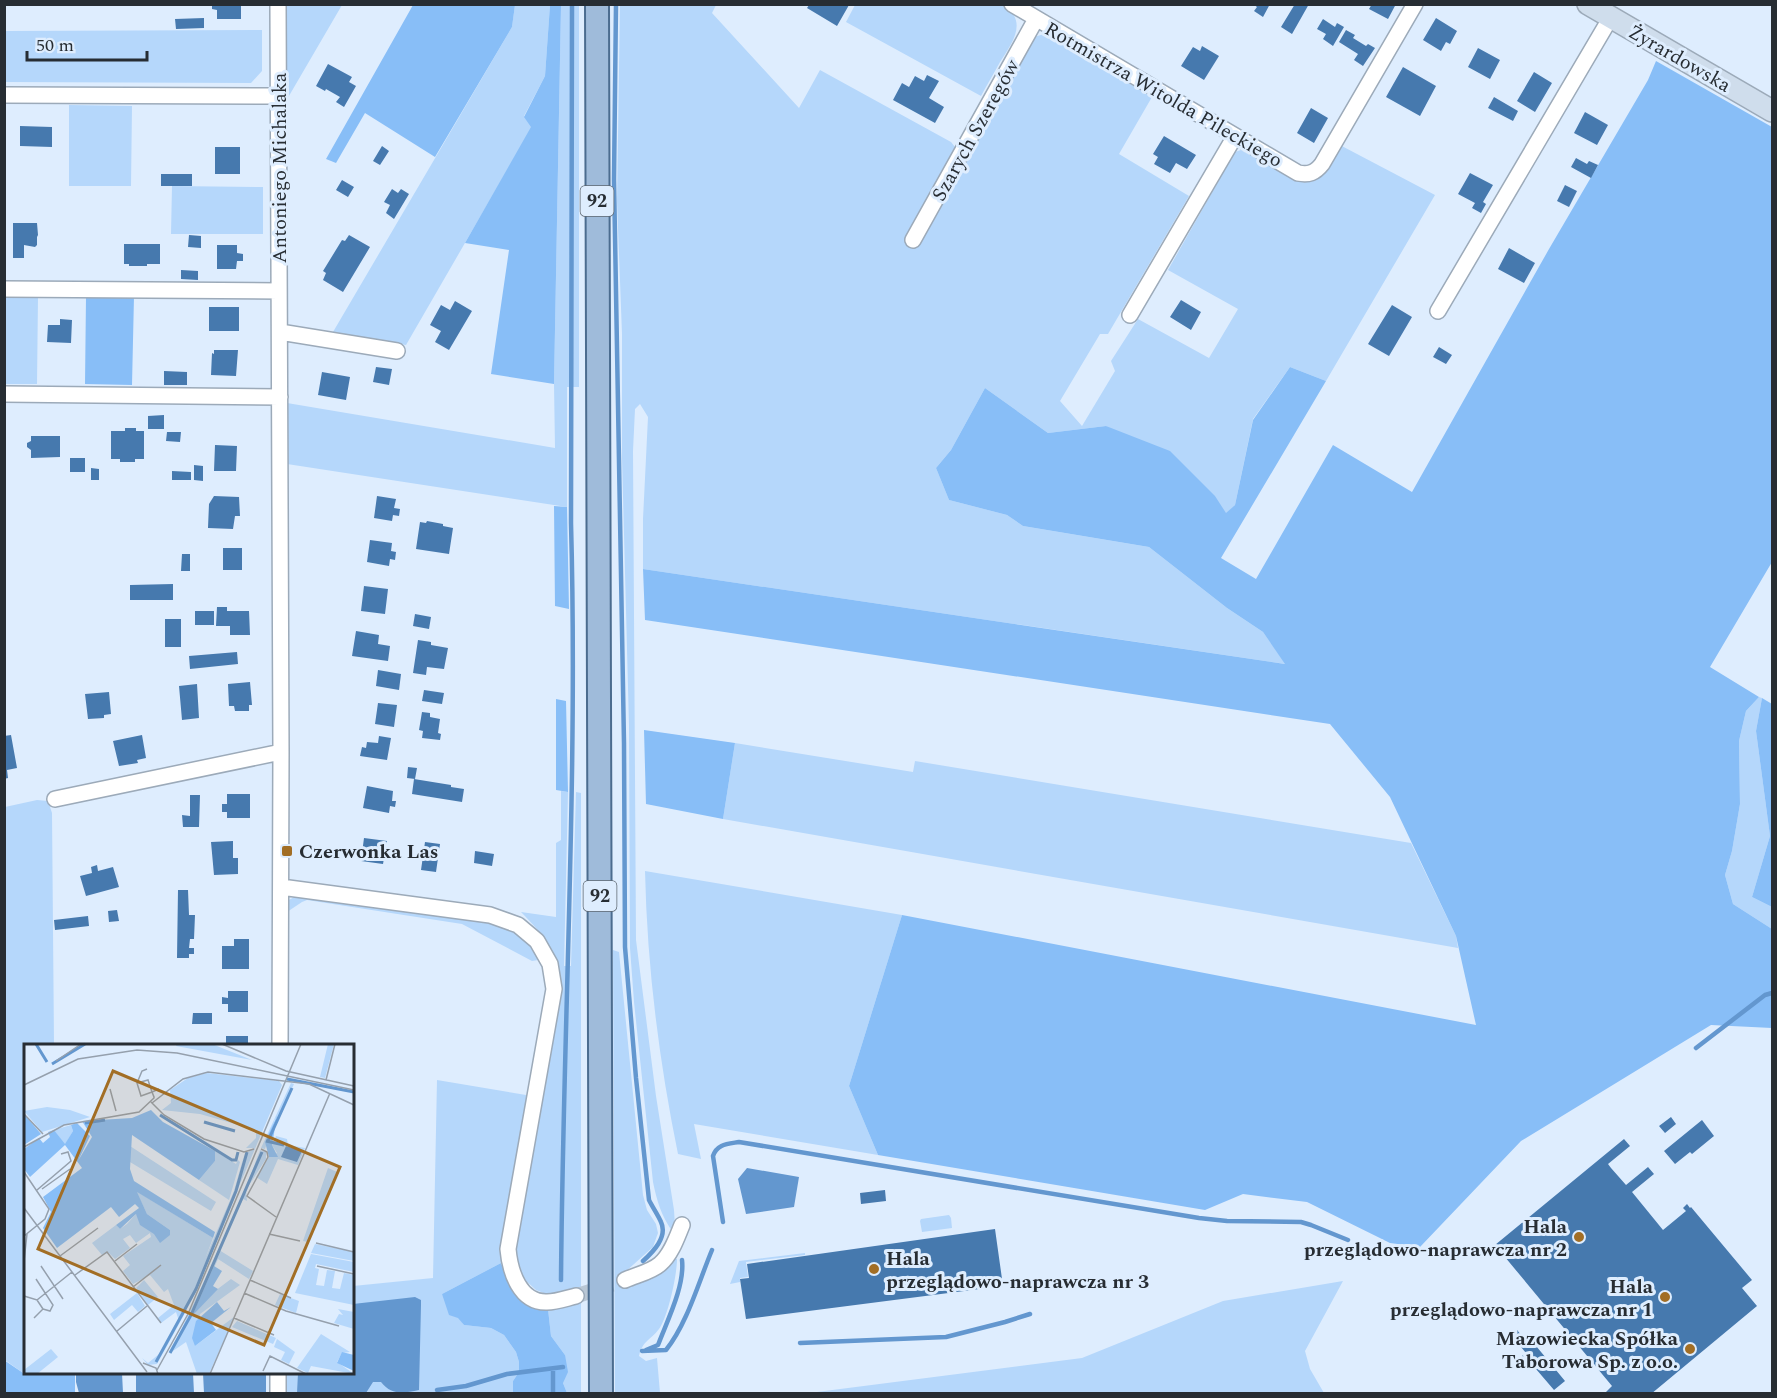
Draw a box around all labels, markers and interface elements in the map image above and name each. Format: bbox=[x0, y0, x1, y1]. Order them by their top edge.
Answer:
street label: Rotmistrza Witolda Pileckiego bbox=[1039, 14, 1288, 175]
street label: Żyrardowska bbox=[1622, 17, 1737, 101]
scale bar bbox=[27, 24, 147, 62]
text: 50 m bbox=[36, 32, 74, 59]
street label: Szarych Szeregów bbox=[924, 53, 1028, 207]
street label: Antoniego Michalaka bbox=[265, 72, 295, 263]
road number: 92 bbox=[580, 186, 614, 216]
place label: Czerwonka Las bbox=[299, 837, 439, 867]
marker: Czerwonka Las bbox=[280, 844, 294, 858]
road number: 92 bbox=[584, 881, 616, 911]
inset map bbox=[24, 1044, 354, 1374]
place label: Hala przeglądowo-naprawcza nr 2 bbox=[1304, 1212, 1568, 1265]
marker: Hala przeglądowo-naprawcza nr 2 bbox=[1572, 1230, 1586, 1244]
place label: Hala przeglądowo-naprawcza nr 3 bbox=[886, 1244, 1149, 1297]
marker: Hala przeglądowo-naprawcza nr 3 bbox=[867, 1262, 881, 1276]
place label: Hala przeglądowo-naprawcza nr 1 bbox=[1390, 1272, 1654, 1325]
marker: Hala przeglądowo-naprawcza nr 1 bbox=[1658, 1290, 1672, 1304]
place label: Mazowiecka Spółka Taborowa Sp. z o.o. bbox=[1496, 1324, 1679, 1377]
marker: Mazowiecka Spółka Taborowa Sp. z o.o. bbox=[1683, 1342, 1697, 1356]

